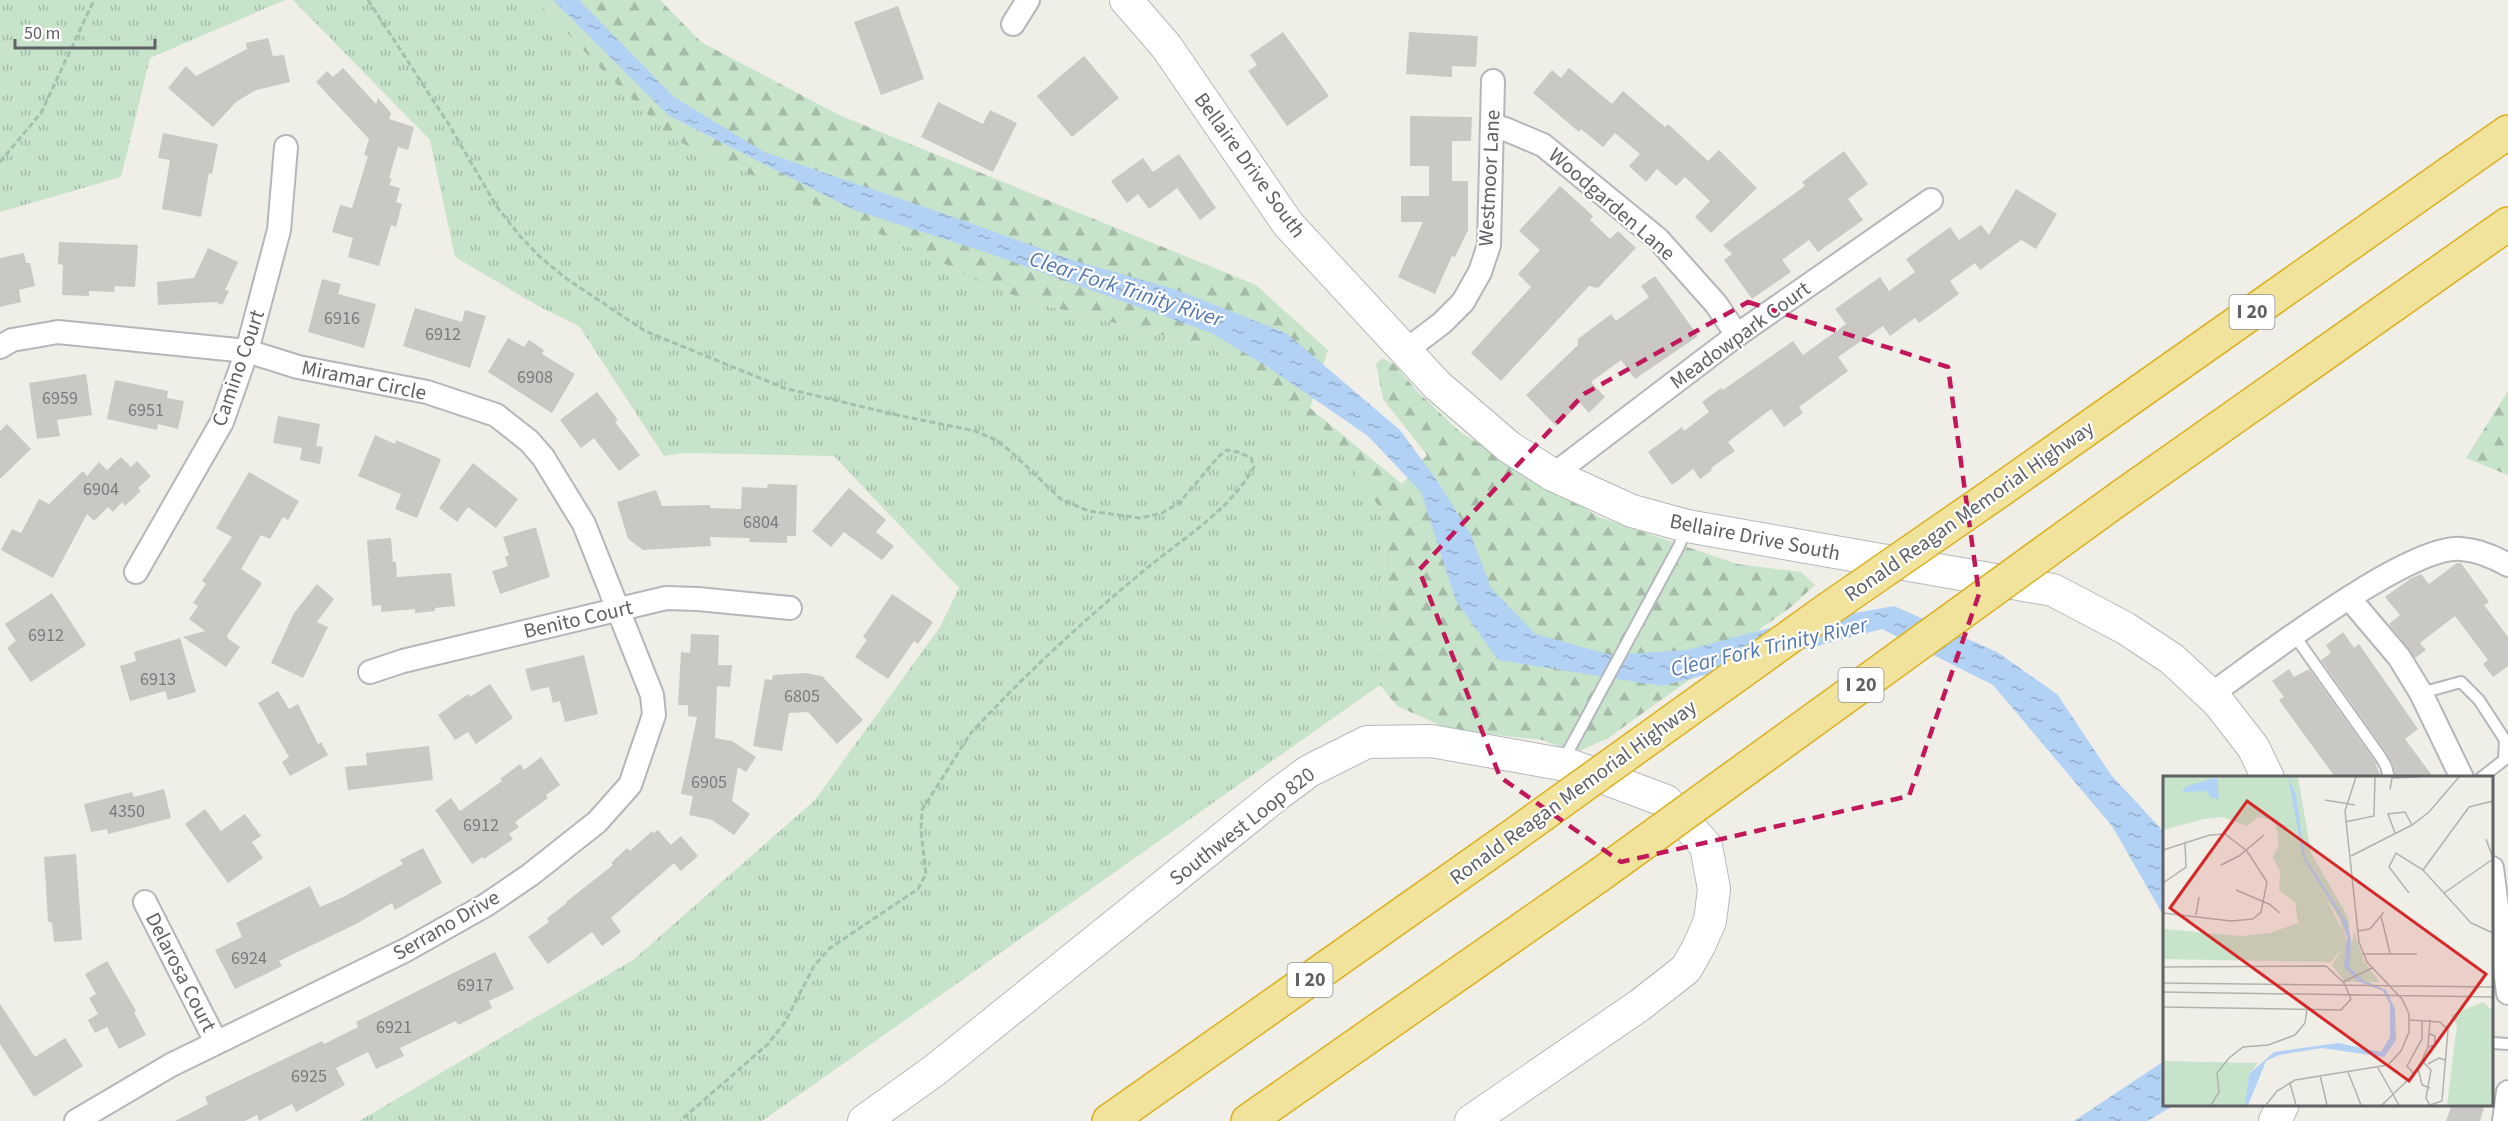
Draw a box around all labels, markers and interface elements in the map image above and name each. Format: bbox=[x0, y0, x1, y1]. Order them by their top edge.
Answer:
scale bar bbox=[15, 12, 154, 50]
text: 50 m bbox=[24, 21, 60, 46]
street label: Bellaire Drive South bbox=[1187, 86, 1313, 244]
street label: Westmoor Lane bbox=[1470, 109, 1508, 247]
street label: Woodgarden Lane bbox=[1542, 140, 1682, 268]
water label: Clear Fork Trinity River bbox=[1025, 243, 1228, 336]
street label: Meadowpark Court bbox=[1664, 274, 1816, 396]
road number: I 20 bbox=[2230, 295, 2274, 329]
street label: Camino Court bbox=[204, 306, 272, 430]
house number: 6916 bbox=[324, 306, 360, 331]
house number: 6912 bbox=[425, 322, 461, 347]
street label: Miramar Circle bbox=[299, 352, 429, 408]
house number: 6908 bbox=[517, 365, 553, 390]
house number: 6959 bbox=[42, 386, 78, 411]
house number: 6951 bbox=[128, 398, 164, 423]
street label: Ronald Reagan Memorial Highway bbox=[1838, 413, 2100, 609]
house number: 6904 bbox=[83, 477, 119, 502]
street label: Bellaire Drive South bbox=[1667, 506, 1843, 568]
house number: 6804 bbox=[743, 510, 779, 535]
street label: Benito Court bbox=[521, 592, 635, 646]
water label: Clear Fork Trinity River bbox=[1667, 608, 1872, 685]
house number: 6912 bbox=[28, 623, 64, 648]
house number: 6913 bbox=[140, 667, 176, 692]
road number: I 20 bbox=[1838, 668, 1884, 702]
house number: 6805 bbox=[784, 684, 820, 709]
street label: Ronald Reagan Memorial Highway bbox=[1443, 692, 1703, 892]
street label: Southwest Loop 820 bbox=[1163, 760, 1321, 892]
house number: 6905 bbox=[691, 770, 727, 795]
inset map bbox=[2163, 776, 2493, 1106]
house number: 4350 bbox=[109, 799, 145, 824]
house number: 6912 bbox=[463, 813, 499, 838]
street label: Serrano Drive bbox=[387, 882, 505, 968]
street label: Delarosa Court bbox=[138, 907, 224, 1037]
house number: 6924 bbox=[231, 946, 267, 971]
road number: I 20 bbox=[1288, 963, 1332, 997]
house number: 6917 bbox=[457, 973, 493, 998]
house number: 6921 bbox=[376, 1015, 412, 1040]
house number: 6925 bbox=[291, 1064, 327, 1089]

